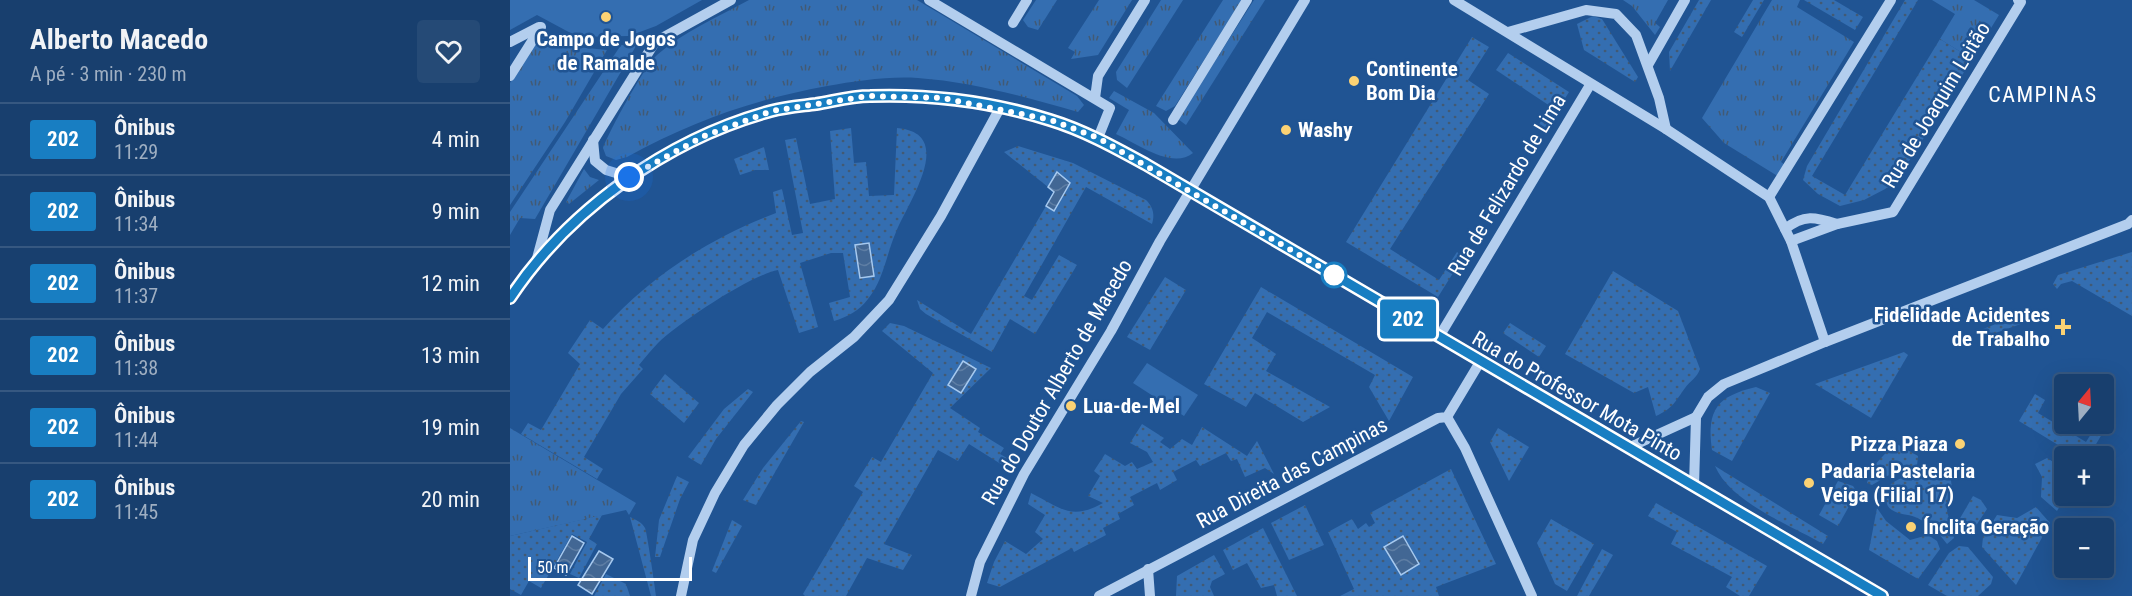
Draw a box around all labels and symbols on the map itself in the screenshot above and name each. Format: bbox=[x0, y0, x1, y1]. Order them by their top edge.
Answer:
marker: Campo de Jogos de Ramalde bbox=[599, 10, 613, 24]
street label: Rua de Joaquim Leitão bbox=[1877, 18, 1995, 192]
place label: Campo de Jogos de Ramalde bbox=[536, 27, 676, 75]
place label: Continente Bom Dia bbox=[1366, 57, 1458, 105]
marker: Continente Bom Dia bbox=[1347, 74, 1361, 88]
district label: CAMPINAS bbox=[1988, 82, 2098, 107]
street label: Rua de Felizardo de Lima bbox=[1443, 90, 1571, 280]
place label: Washy bbox=[1298, 118, 1353, 142]
marker: Washy bbox=[1279, 123, 1293, 137]
your location bbox=[614, 162, 644, 192]
street label: Rua do Doutor Alberto de Macedo bbox=[977, 255, 1137, 509]
unlabelled marker bbox=[1321, 262, 1347, 288]
line badge: 202 bbox=[1374, 300, 1442, 338]
place label: Fidelidade Acidentes de Trabalho bbox=[1874, 303, 2050, 351]
marker: Fidelidade Acidentes de Trabalho bbox=[2054, 318, 2072, 336]
street label: Rua do Professor Mota Pinto bbox=[1468, 326, 1686, 466]
north arrow bbox=[2054, 374, 2114, 434]
place label: Lua-de-Mel bbox=[1083, 394, 1180, 418]
marker: Lua-de-Mel bbox=[1064, 399, 1078, 413]
street label: Rua Direita das Campinas bbox=[1193, 413, 1391, 533]
place label: Pizza Piaza bbox=[1851, 432, 1948, 456]
marker: Pizza Piaza bbox=[1953, 437, 1967, 451]
place label: Padaria Pastelaria Veiga (Filial 17) bbox=[1821, 459, 1975, 507]
marker: Padaria Pastelaria Veiga (Filial 17) bbox=[1802, 476, 1816, 490]
place label: Ínclita Geração bbox=[1923, 515, 2049, 539]
marker: Ínclita Geração bbox=[1904, 520, 1918, 534]
scale bar bbox=[528, 554, 692, 582]

